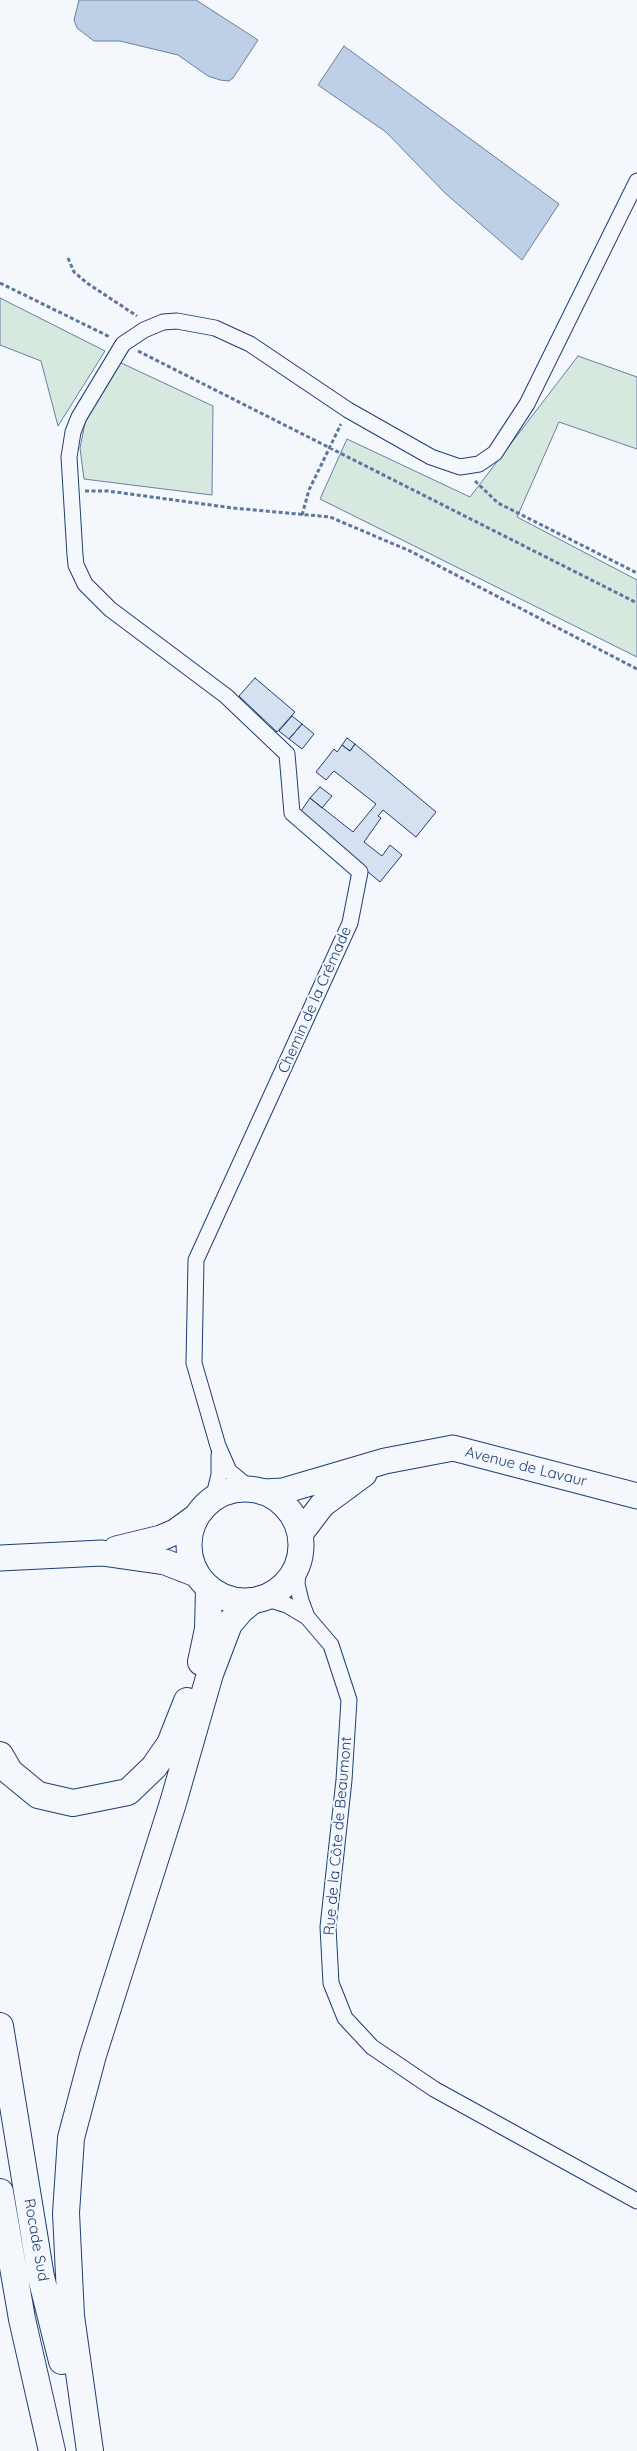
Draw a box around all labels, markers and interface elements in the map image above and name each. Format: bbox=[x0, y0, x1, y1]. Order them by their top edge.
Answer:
street label: Chemin de la Crémade bbox=[274, 924, 356, 1076]
street label: Avenue de Lavaur bbox=[463, 1443, 589, 1491]
street label: Rue de la Côte de Beaumont bbox=[320, 1736, 356, 1936]
street label: Rocade Sud bbox=[20, 2197, 52, 2283]

